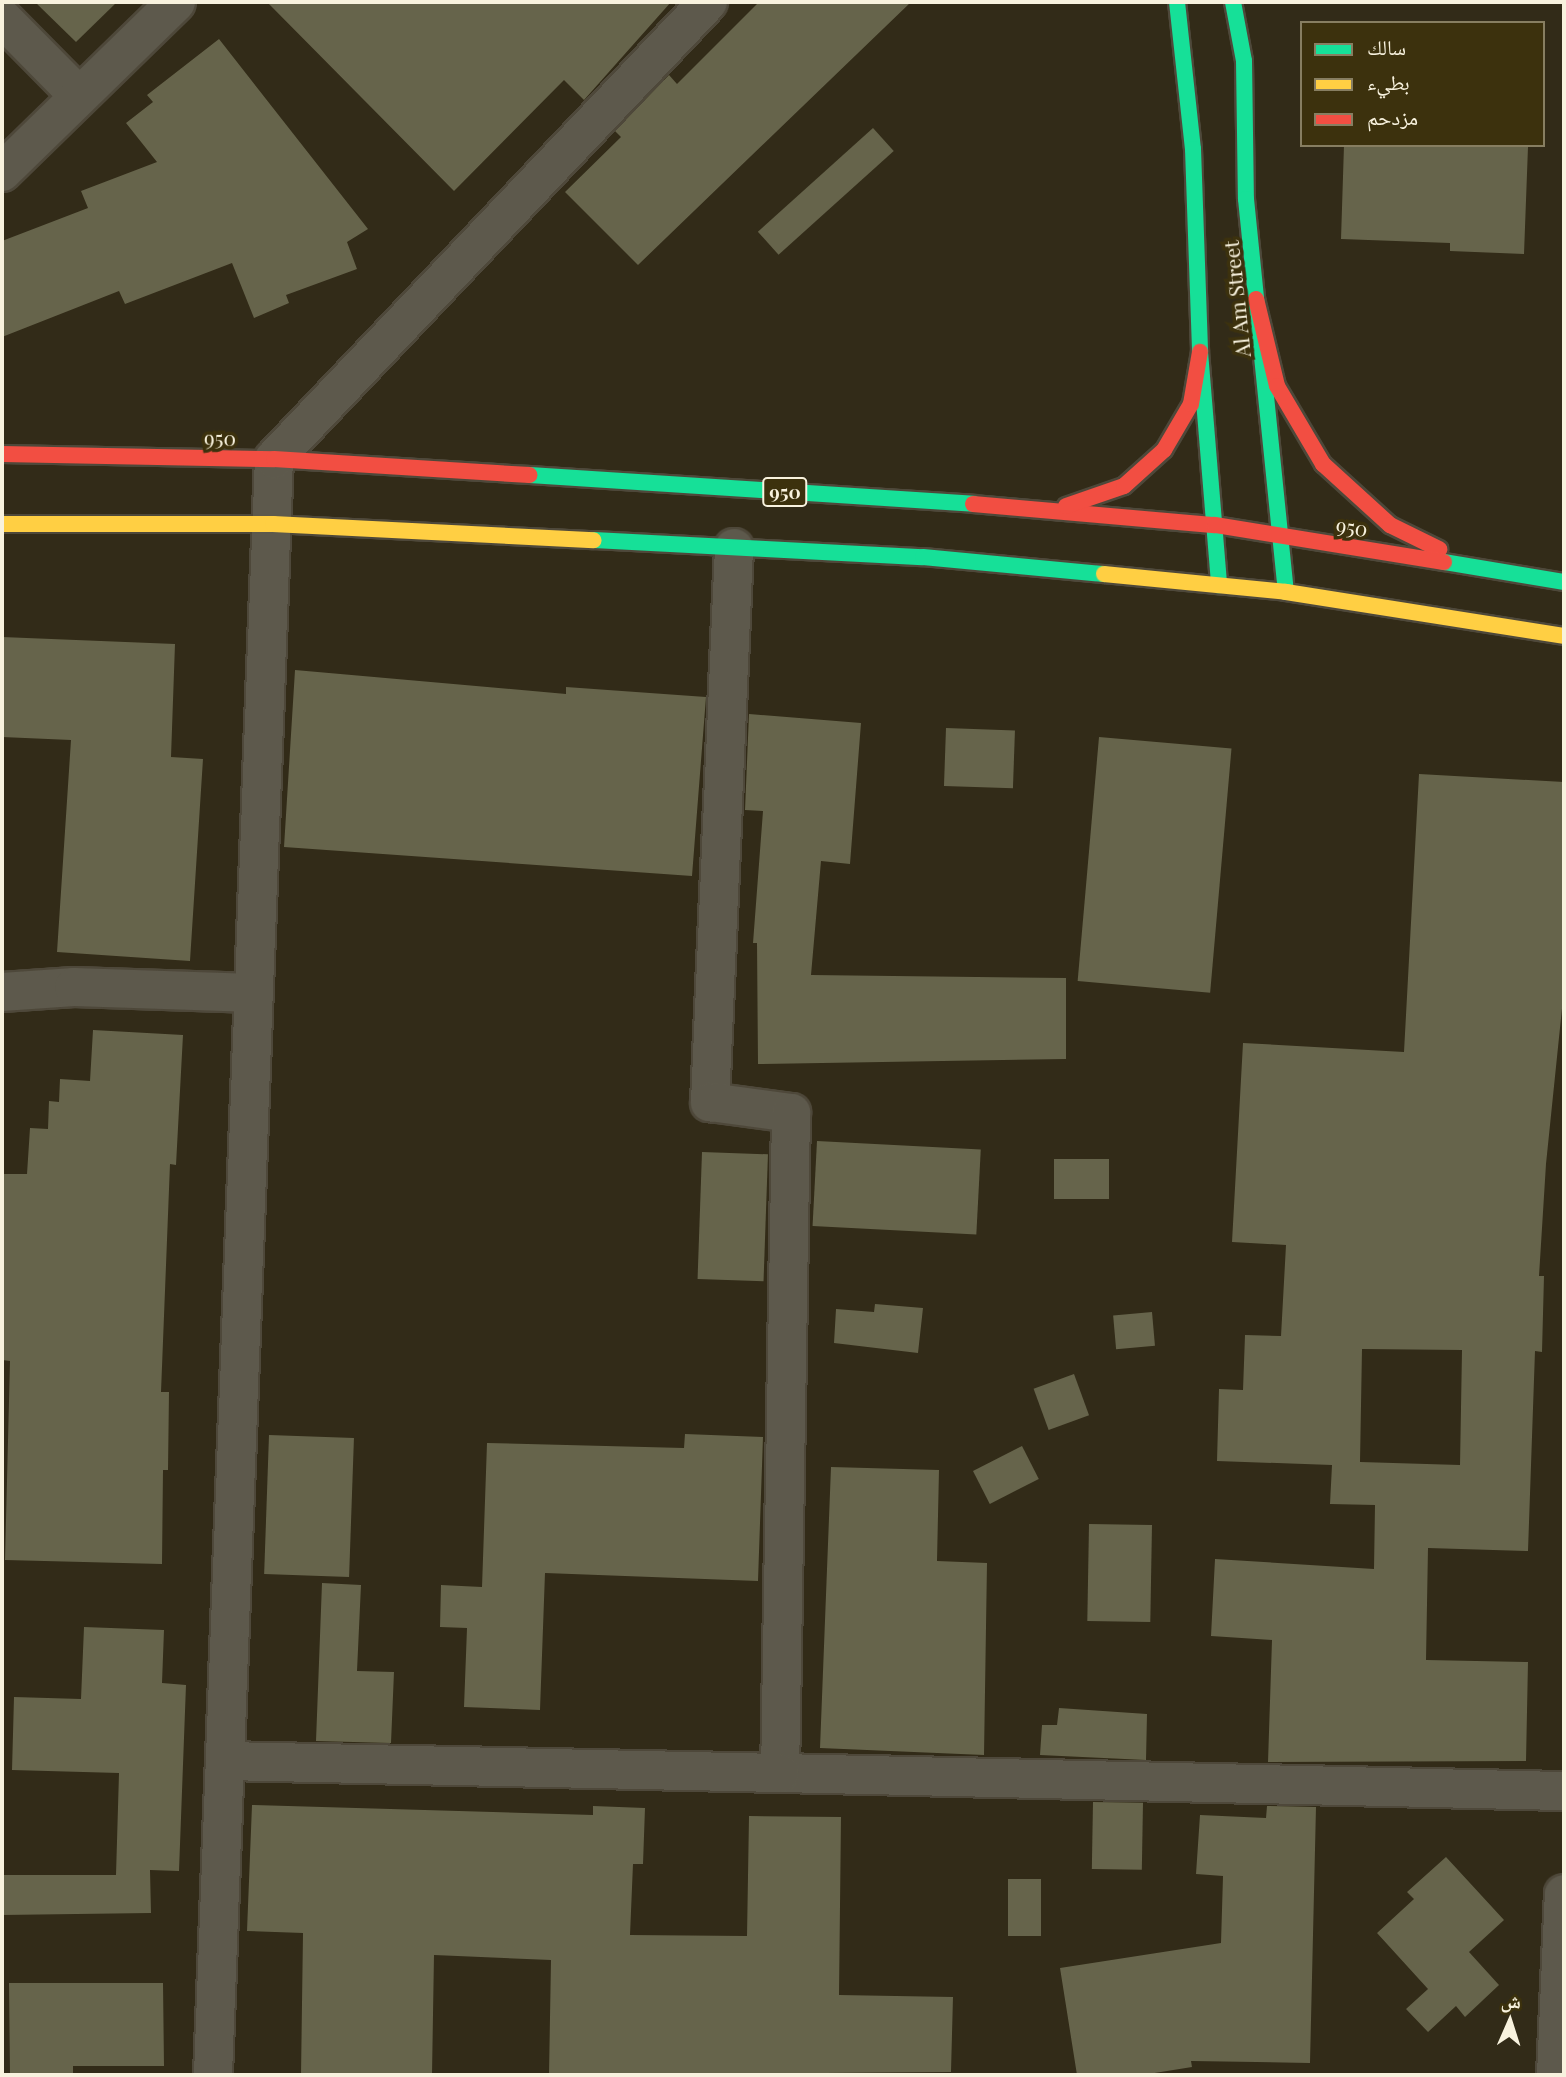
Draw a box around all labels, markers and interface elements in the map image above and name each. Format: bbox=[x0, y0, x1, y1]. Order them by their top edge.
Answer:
legend bbox=[1300, 21, 1545, 147]
text: سالك bbox=[1367, 32, 1406, 60]
text: بطيء bbox=[1367, 67, 1410, 95]
text: مزدحم bbox=[1367, 102, 1418, 130]
street label: Al Am Street bbox=[1217, 239, 1255, 359]
street label: 950 bbox=[204, 424, 236, 450]
road number: 950 bbox=[762, 477, 808, 508]
street label: 950 bbox=[1334, 511, 1370, 541]
north arrow bbox=[1475, 1986, 1545, 2056]
text: ش bbox=[1500, 1987, 1522, 2014]

